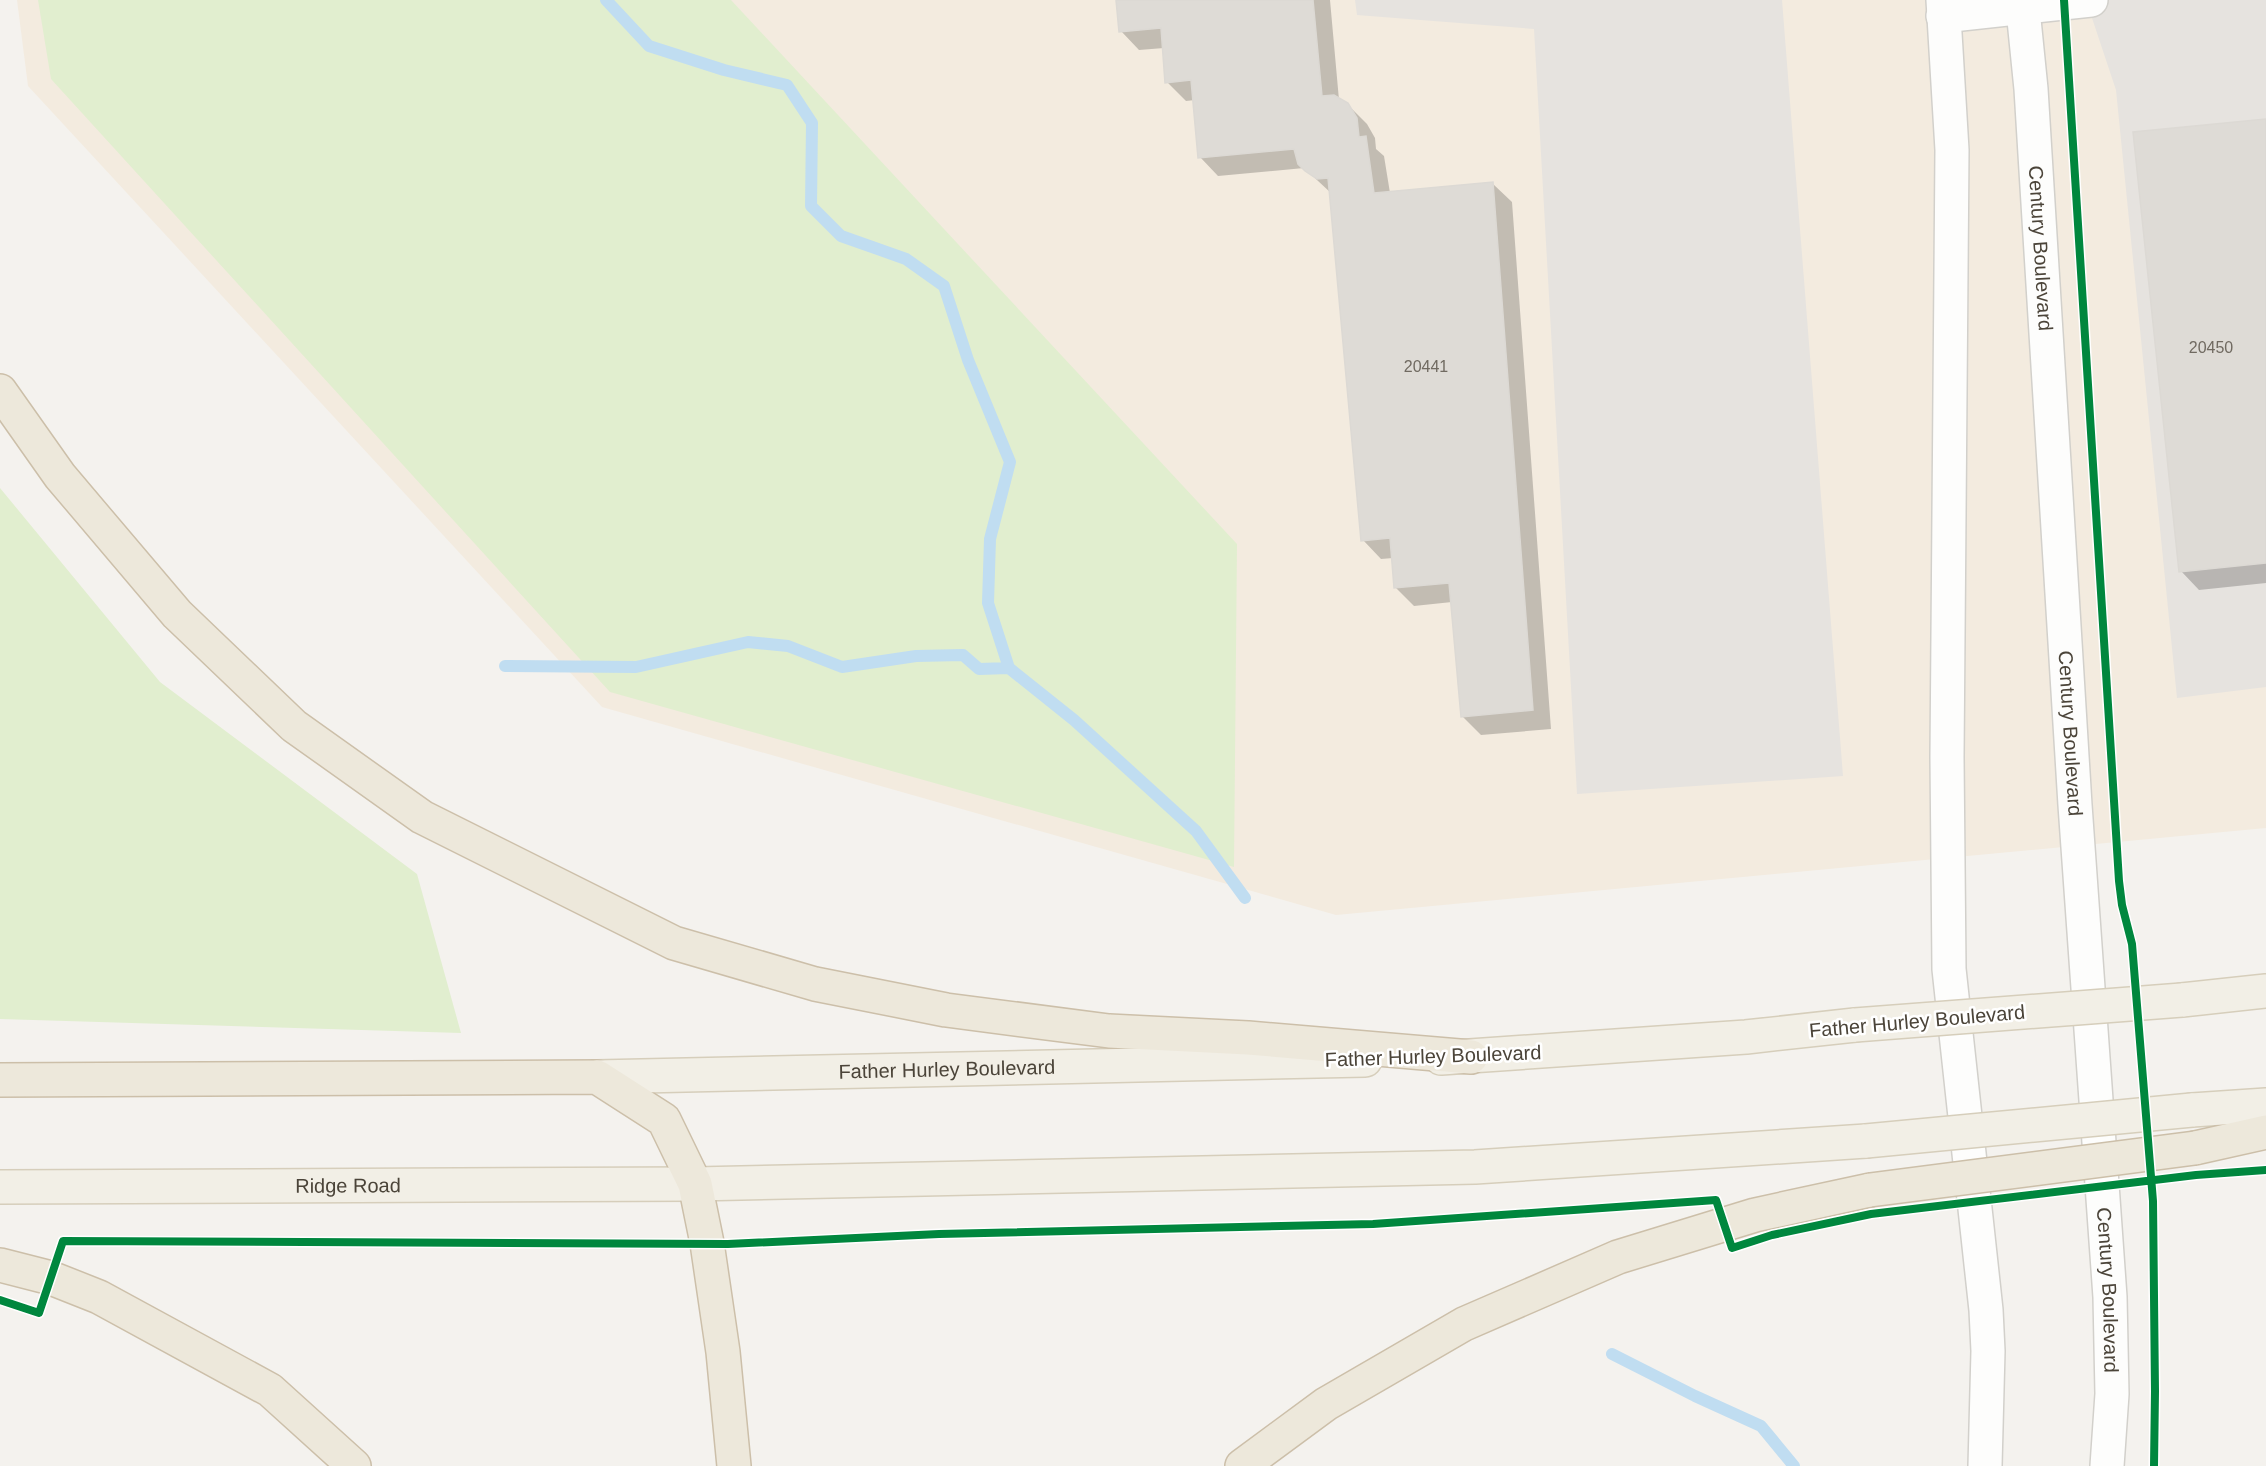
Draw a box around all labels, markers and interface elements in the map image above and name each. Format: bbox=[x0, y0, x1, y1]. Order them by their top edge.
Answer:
street label: Century Boulevard bbox=[2025, 165, 2057, 332]
house number: 20450 bbox=[2189, 339, 2233, 356]
house number: 20441 bbox=[1404, 358, 1448, 375]
street label: Century Boulevard bbox=[2055, 650, 2087, 817]
street label: Father Hurley Boulevard bbox=[1808, 1001, 2026, 1041]
street label: Father Hurley Boulevard bbox=[1324, 1041, 1542, 1071]
street label: Father Hurley Boulevard bbox=[838, 1056, 1056, 1083]
street label: Ridge Road bbox=[295, 1174, 401, 1197]
street label: Century Boulevard bbox=[2093, 1207, 2123, 1373]

